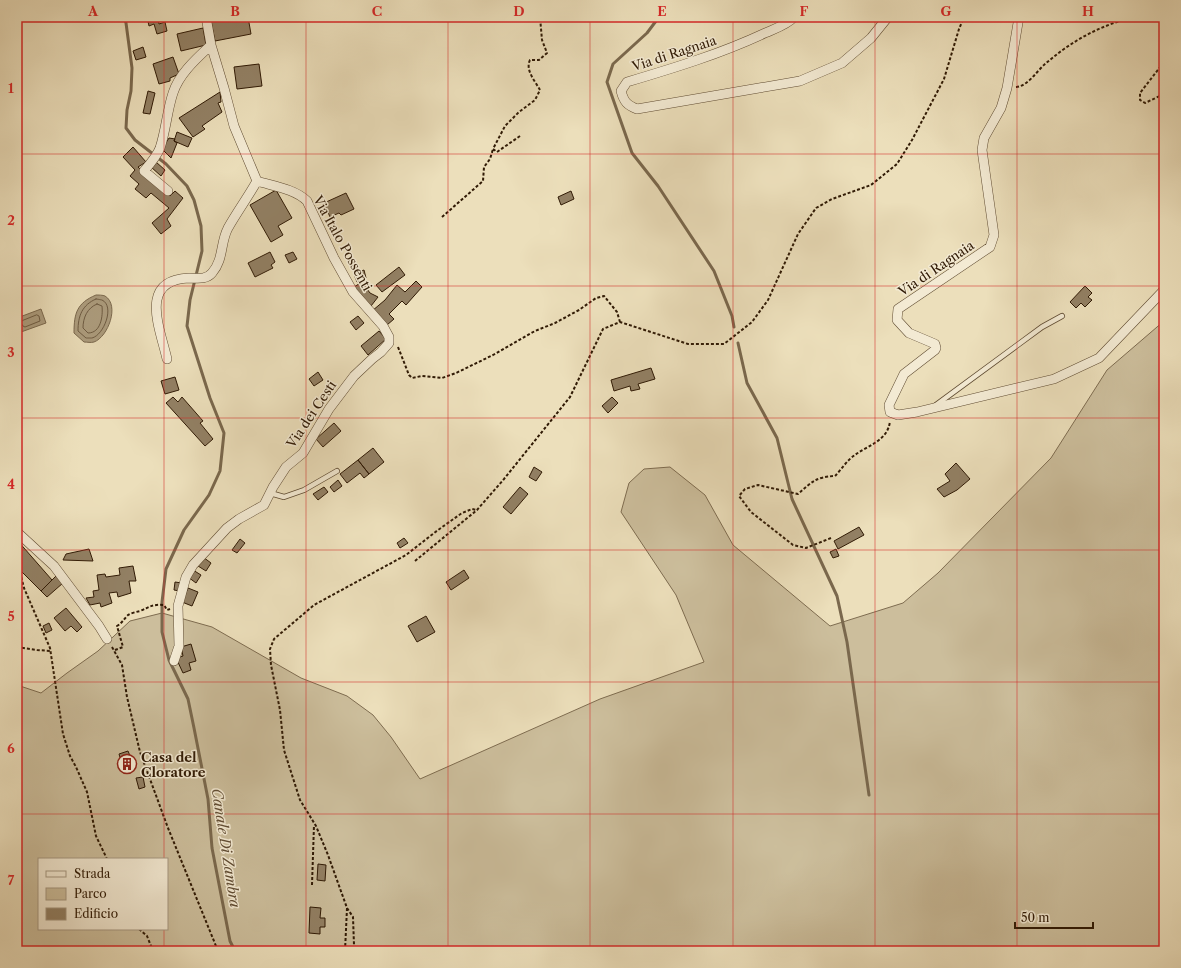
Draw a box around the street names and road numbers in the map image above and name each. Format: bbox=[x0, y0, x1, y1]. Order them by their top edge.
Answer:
street label: Via di Ragnaia bbox=[629, 32, 718, 74]
street label: Via Italo Possenti bbox=[310, 192, 376, 293]
street label: Via di Ragnaia bbox=[894, 237, 977, 300]
street label: Via dei Cesti bbox=[282, 377, 339, 451]

